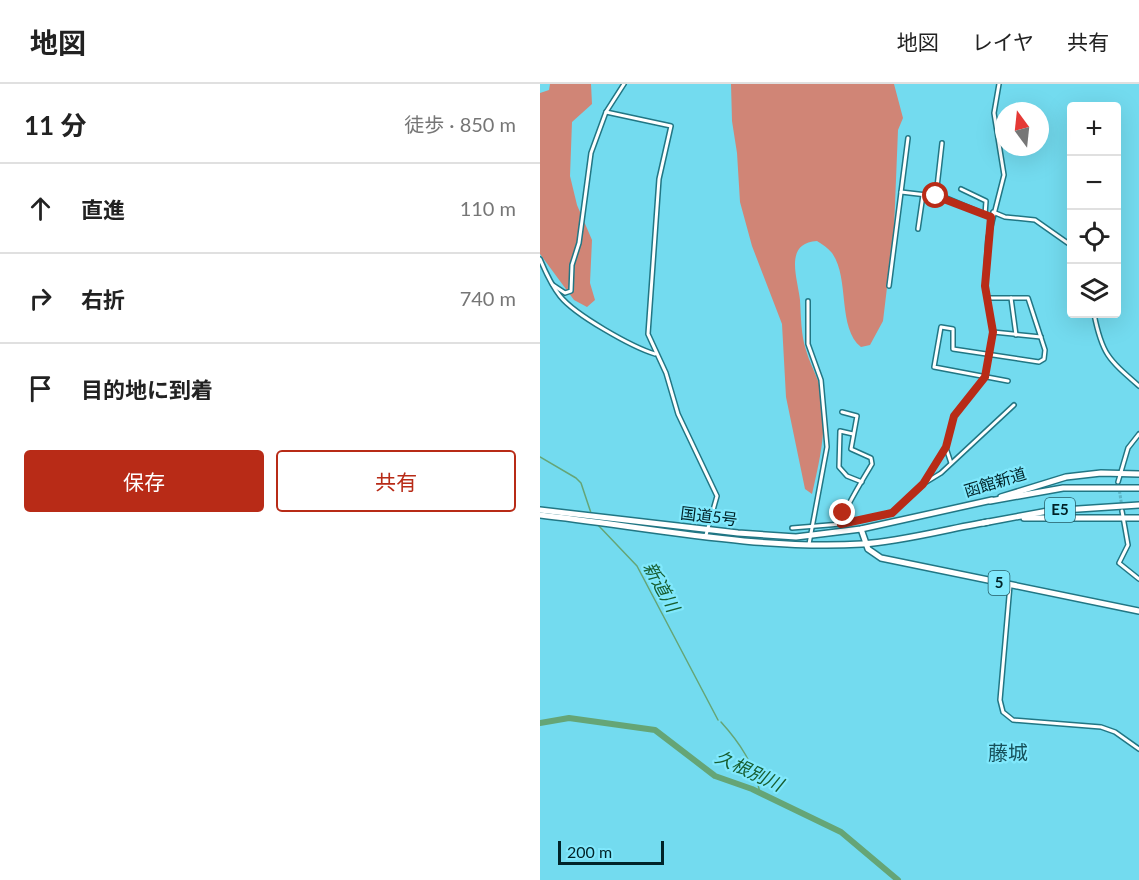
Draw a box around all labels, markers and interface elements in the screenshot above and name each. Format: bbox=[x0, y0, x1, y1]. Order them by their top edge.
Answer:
text: 地図 bbox=[30, 25, 86, 59]
text: 地図 bbox=[897, 29, 939, 54]
text: レイヤ bbox=[972, 29, 1034, 54]
text: 共有 bbox=[1067, 29, 1109, 54]
north arrow bbox=[995, 102, 1049, 156]
map controls bbox=[1067, 102, 1121, 318]
button: + bbox=[1067, 102, 1121, 156]
text: 11 分 bbox=[24, 109, 86, 141]
text: 徒歩 · 850 m bbox=[404, 112, 516, 136]
button: − bbox=[1067, 156, 1121, 210]
route start bbox=[922, 182, 948, 208]
icon: ahead bbox=[24, 192, 57, 225]
text: 直進 bbox=[81, 196, 125, 223]
text: 110 m bbox=[460, 196, 516, 220]
button: locate bbox=[1067, 210, 1121, 264]
button: layers bbox=[1067, 264, 1121, 318]
icon: right bbox=[24, 282, 57, 315]
text: 右折 bbox=[81, 286, 125, 313]
text: 740 m bbox=[460, 286, 516, 310]
icon: arrive bbox=[24, 372, 57, 405]
text: 目的地に到着 bbox=[81, 376, 213, 403]
button: 保存 bbox=[24, 450, 264, 512]
button: 共有 bbox=[276, 450, 516, 512]
street label: 函館新道 bbox=[961, 463, 1028, 500]
road number: E5 bbox=[1045, 498, 1075, 522]
route end bbox=[829, 499, 855, 525]
street label: 国道5号 bbox=[679, 503, 739, 528]
water label: 新道川 bbox=[639, 558, 686, 617]
road number: 5 bbox=[988, 571, 1010, 595]
district label: 藤城 bbox=[988, 740, 1028, 764]
water label: 久根別川 bbox=[712, 745, 789, 796]
scale bar bbox=[558, 838, 664, 866]
text: 200 m bbox=[567, 842, 612, 861]

